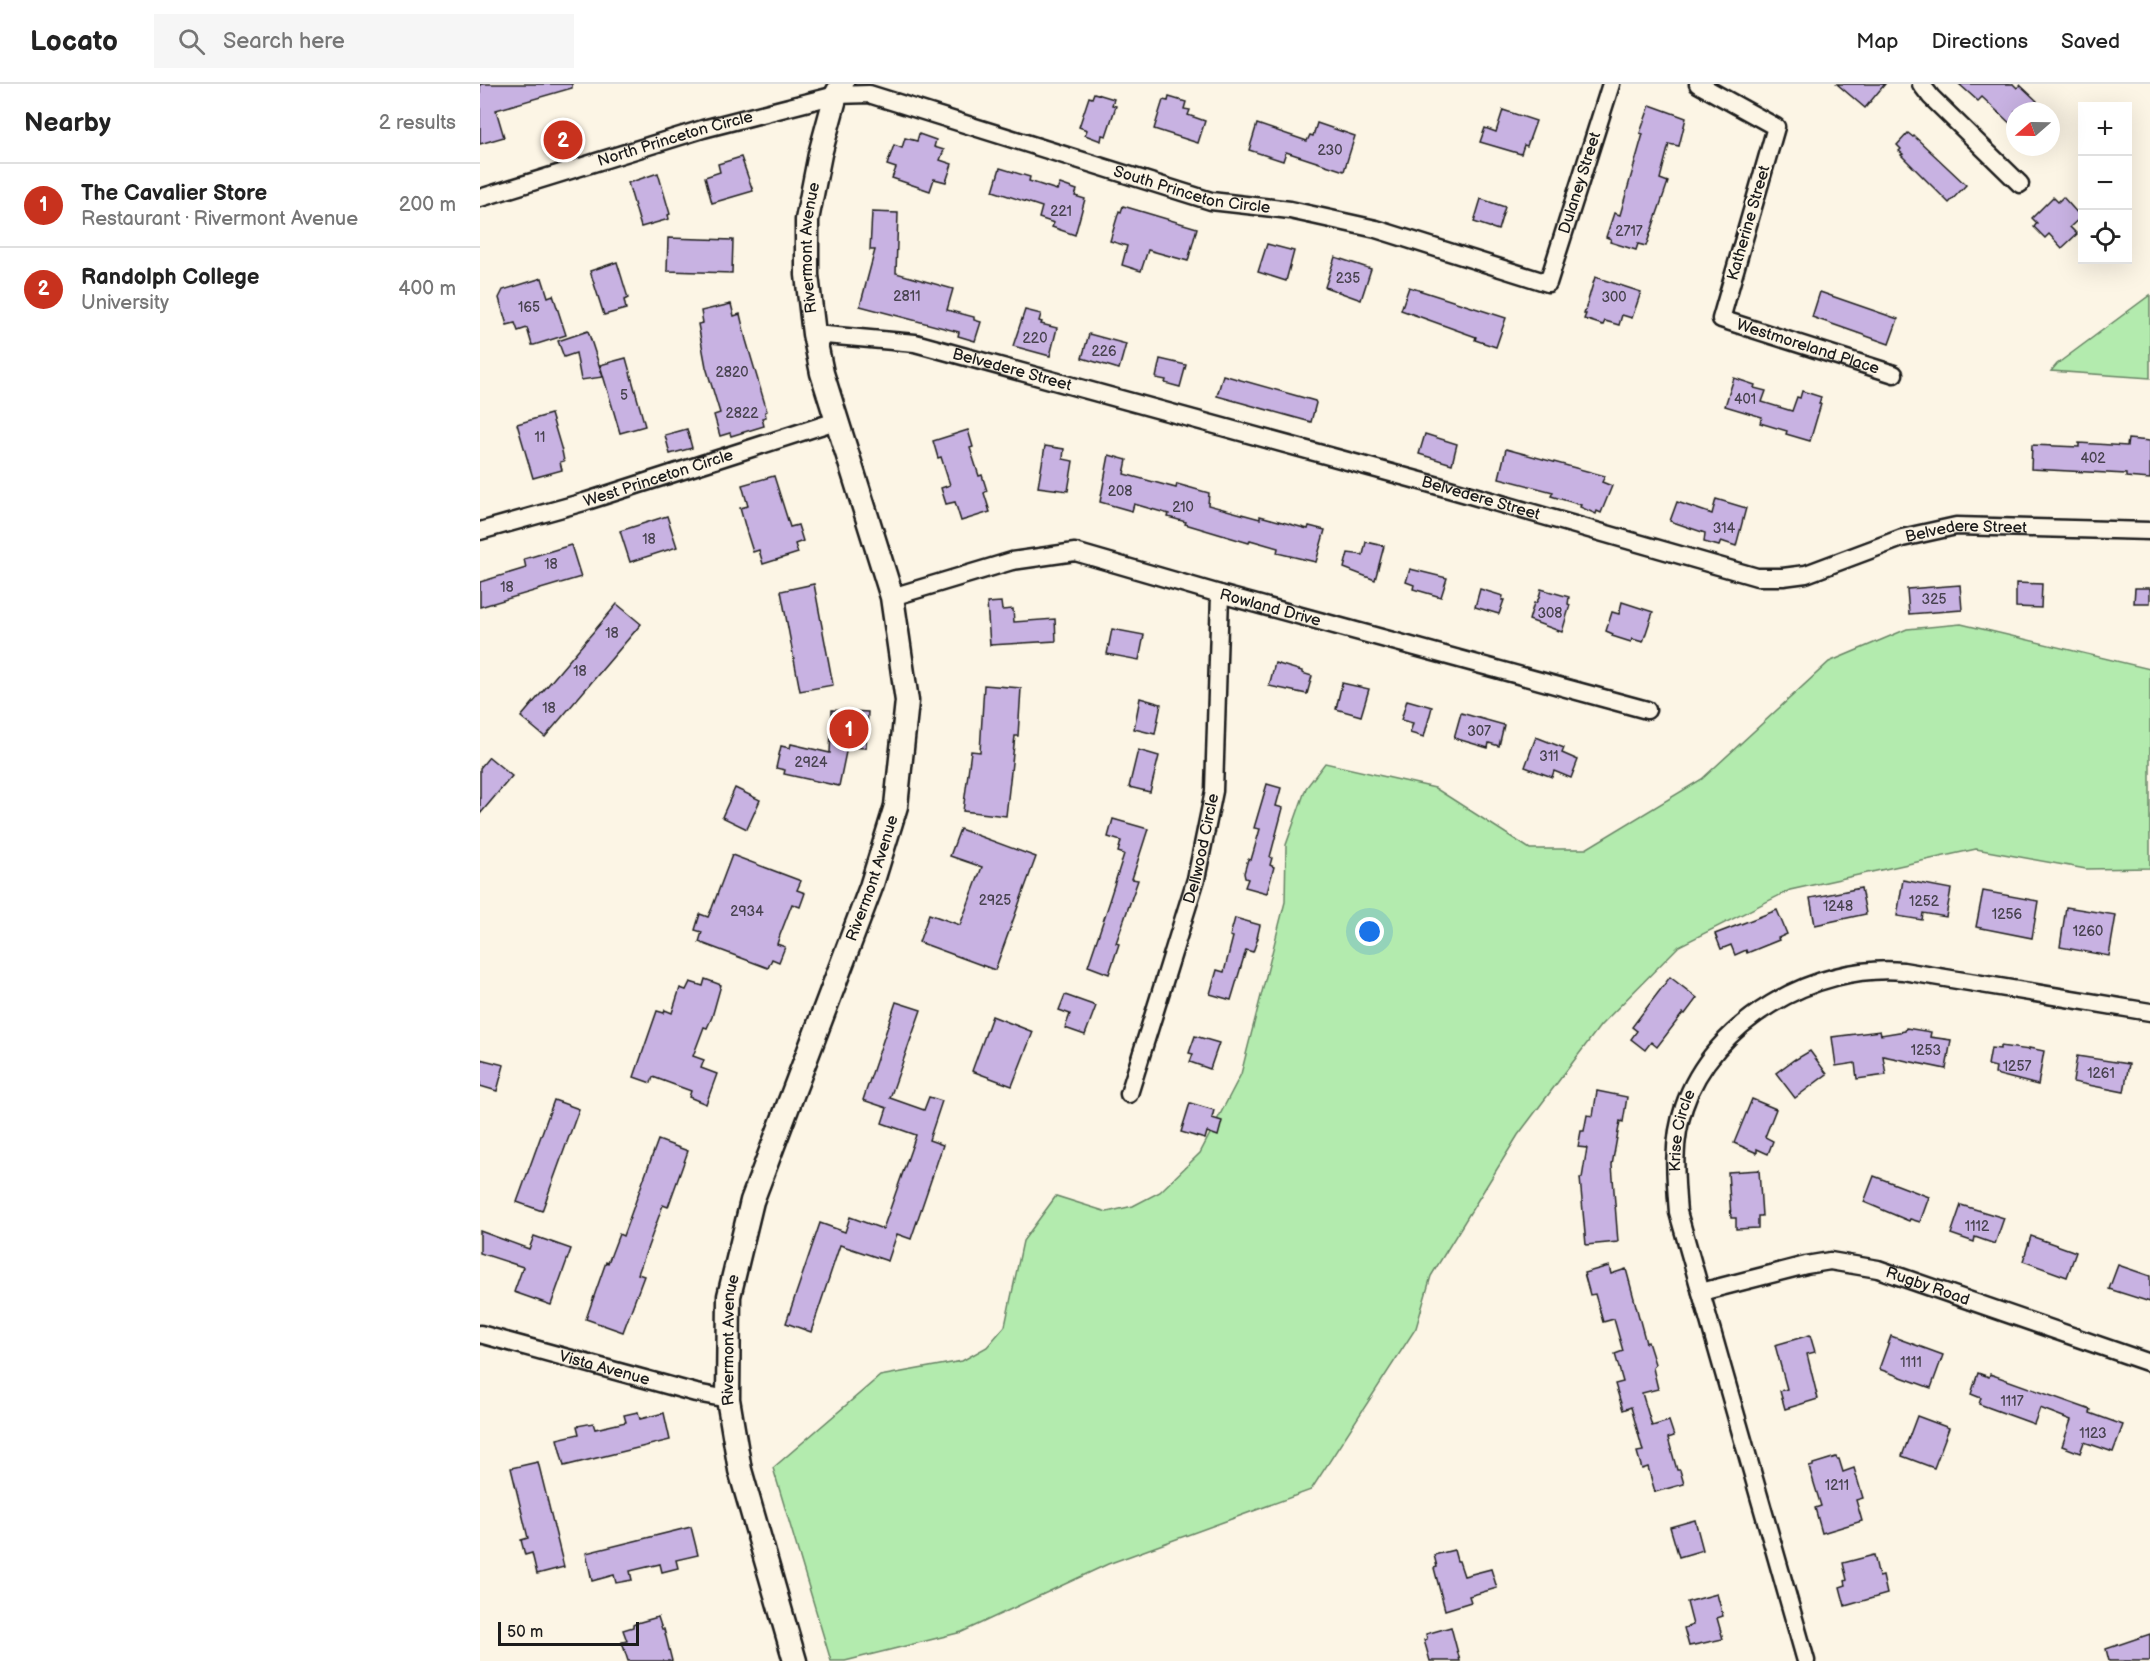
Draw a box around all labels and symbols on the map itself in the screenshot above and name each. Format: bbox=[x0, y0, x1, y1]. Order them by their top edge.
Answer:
north arrow bbox=[2006, 102, 2060, 156]
street label: North Princeton Circle bbox=[595, 107, 755, 171]
pin: 2 bbox=[544, 118, 583, 162]
street label: Dulaney Street bbox=[1555, 130, 1605, 236]
house number: 230 bbox=[1318, 142, 1342, 159]
street label: South Princeton Circle bbox=[1111, 162, 1272, 217]
street label: Katherine Street bbox=[1724, 163, 1774, 283]
street label: Rivermont Avenue bbox=[798, 180, 824, 314]
house number: 221 bbox=[1050, 203, 1072, 220]
house number: 2717 bbox=[1615, 223, 1643, 240]
house number: 235 bbox=[1336, 270, 1360, 287]
house number: 2811 bbox=[893, 288, 921, 305]
house number: 300 bbox=[1601, 289, 1627, 306]
house number: 165 bbox=[518, 299, 540, 316]
street label: Westmoreland Place bbox=[1734, 315, 1882, 378]
house number: 220 bbox=[1023, 330, 1047, 347]
house number: 226 bbox=[1091, 343, 1117, 360]
street label: Belvedere Street bbox=[950, 344, 1074, 395]
house number: 2820 bbox=[716, 364, 748, 381]
house number: 5 bbox=[620, 387, 628, 404]
house number: 401 bbox=[1734, 391, 1756, 408]
house number: 2822 bbox=[726, 405, 759, 422]
house number: 11 bbox=[535, 429, 545, 446]
street label: West Princeton Circle bbox=[581, 445, 736, 511]
house number: 402 bbox=[2080, 450, 2106, 467]
street label: Belvedere Street bbox=[1419, 472, 1542, 524]
house number: 208 bbox=[1108, 483, 1132, 500]
house number: 210 bbox=[1172, 499, 1194, 516]
street label: Belvedere Street bbox=[1903, 516, 2027, 546]
house number: 314 bbox=[1713, 520, 1736, 537]
house number: 18 bbox=[642, 531, 656, 548]
house number: 18 bbox=[544, 556, 558, 573]
house number: 18 bbox=[500, 579, 514, 596]
street label: Rowland Drive bbox=[1218, 585, 1323, 631]
house number: 325 bbox=[1922, 591, 1946, 608]
house number: 308 bbox=[1537, 605, 1563, 622]
house number: 18 bbox=[605, 625, 619, 642]
house number: 18 bbox=[573, 663, 587, 680]
house number: 18 bbox=[542, 700, 556, 717]
pin: 1 bbox=[830, 706, 868, 752]
house number: 307 bbox=[1467, 723, 1491, 740]
house number: 311 bbox=[1539, 748, 1559, 765]
house number: 2924 bbox=[795, 754, 828, 771]
street label: Dellwood Circle bbox=[1179, 791, 1223, 906]
street label: Rivermont Avenue bbox=[842, 812, 902, 944]
house number: 2925 bbox=[979, 892, 1011, 909]
house number: 1252 bbox=[1909, 893, 1940, 910]
house number: 1248 bbox=[1823, 898, 1853, 915]
house number: 2934 bbox=[730, 903, 764, 920]
house number: 1256 bbox=[1992, 906, 2023, 923]
your location bbox=[1355, 917, 1384, 946]
house number: 1260 bbox=[2073, 923, 2103, 940]
house number: 1253 bbox=[1911, 1042, 1941, 1059]
house number: 1257 bbox=[2003, 1058, 2031, 1075]
house number: 1261 bbox=[2087, 1065, 2115, 1082]
street label: Krise Circle bbox=[1666, 1086, 1699, 1172]
house number: 1112 bbox=[1965, 1218, 1990, 1235]
street label: Rugby Road bbox=[1883, 1263, 1972, 1309]
street label: Rivermont Avenue bbox=[718, 1272, 744, 1407]
street label: Vista Avenue bbox=[557, 1347, 652, 1390]
house number: 1111 bbox=[1900, 1354, 1922, 1371]
house number: 1117 bbox=[2000, 1393, 2024, 1410]
house number: 1123 bbox=[2079, 1425, 2107, 1442]
house number: 1211 bbox=[1825, 1477, 1849, 1494]
scale bar bbox=[498, 1619, 639, 1646]

